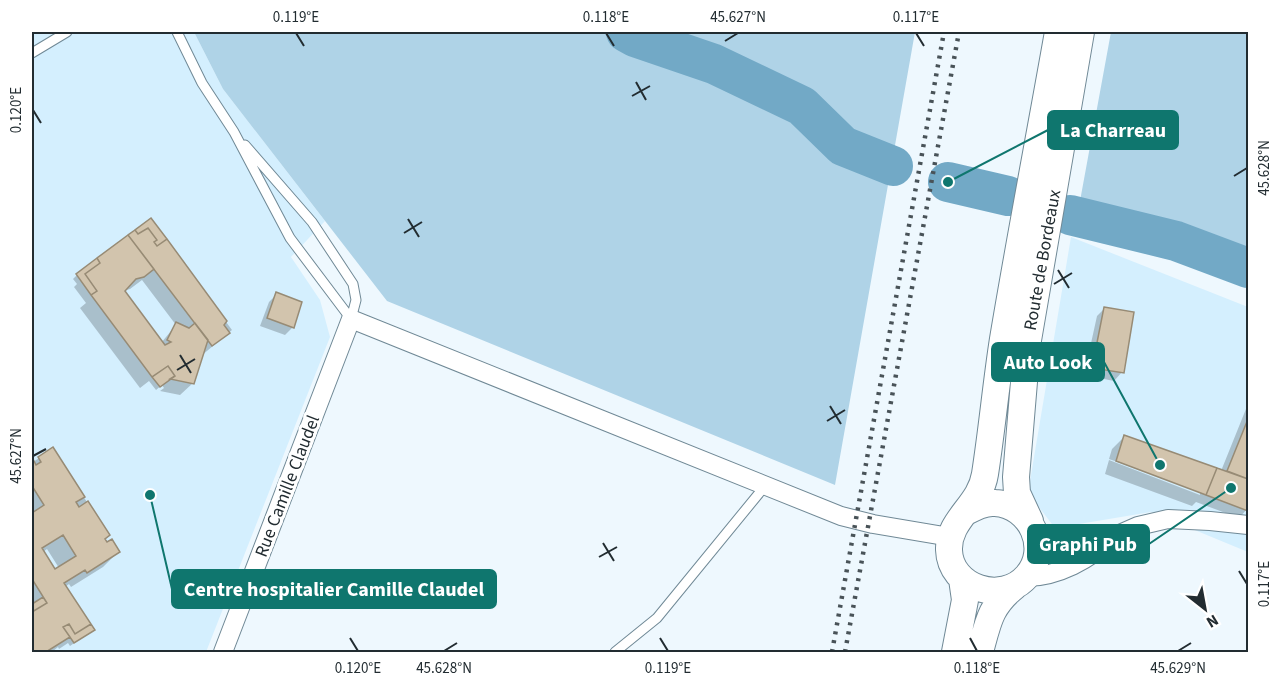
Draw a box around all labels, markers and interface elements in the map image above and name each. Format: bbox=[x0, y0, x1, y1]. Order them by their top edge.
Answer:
text: 0.119°E bbox=[273, 7, 319, 28]
text: 0.118°E bbox=[583, 7, 629, 28]
text: 45.627°N bbox=[710, 7, 766, 28]
text: 0.117°E bbox=[893, 7, 939, 28]
text: 0.120°E bbox=[6, 87, 27, 133]
callout: La Charreau bbox=[1048, 111, 1178, 149]
text: La Charreau bbox=[1060, 117, 1166, 145]
text: 45.628°N bbox=[1254, 140, 1275, 196]
street label: Route de Bordeaux bbox=[1018, 188, 1067, 332]
callout: Auto Look bbox=[992, 343, 1104, 381]
text: Auto Look bbox=[1003, 349, 1092, 377]
street label: Rue Camille Claudel bbox=[249, 412, 326, 561]
text: 45.627°N bbox=[6, 428, 27, 484]
callout: Graphi Pub bbox=[1028, 525, 1149, 563]
text: Graphi Pub bbox=[1039, 531, 1137, 559]
text: 0.117°E bbox=[1254, 561, 1275, 607]
callout: Centre hospitalier Camille Claudel bbox=[172, 570, 496, 608]
text: Centre hospitalier Camille Claudel bbox=[184, 576, 484, 604]
north arrow bbox=[1175, 579, 1235, 639]
text: N bbox=[1202, 609, 1222, 633]
text: 0.120°E bbox=[335, 658, 381, 679]
text: 45.628°N bbox=[416, 658, 472, 679]
text: 0.119°E bbox=[645, 658, 691, 679]
text: 0.118°E bbox=[954, 658, 1000, 679]
text: 45.629°N bbox=[1150, 658, 1206, 679]

